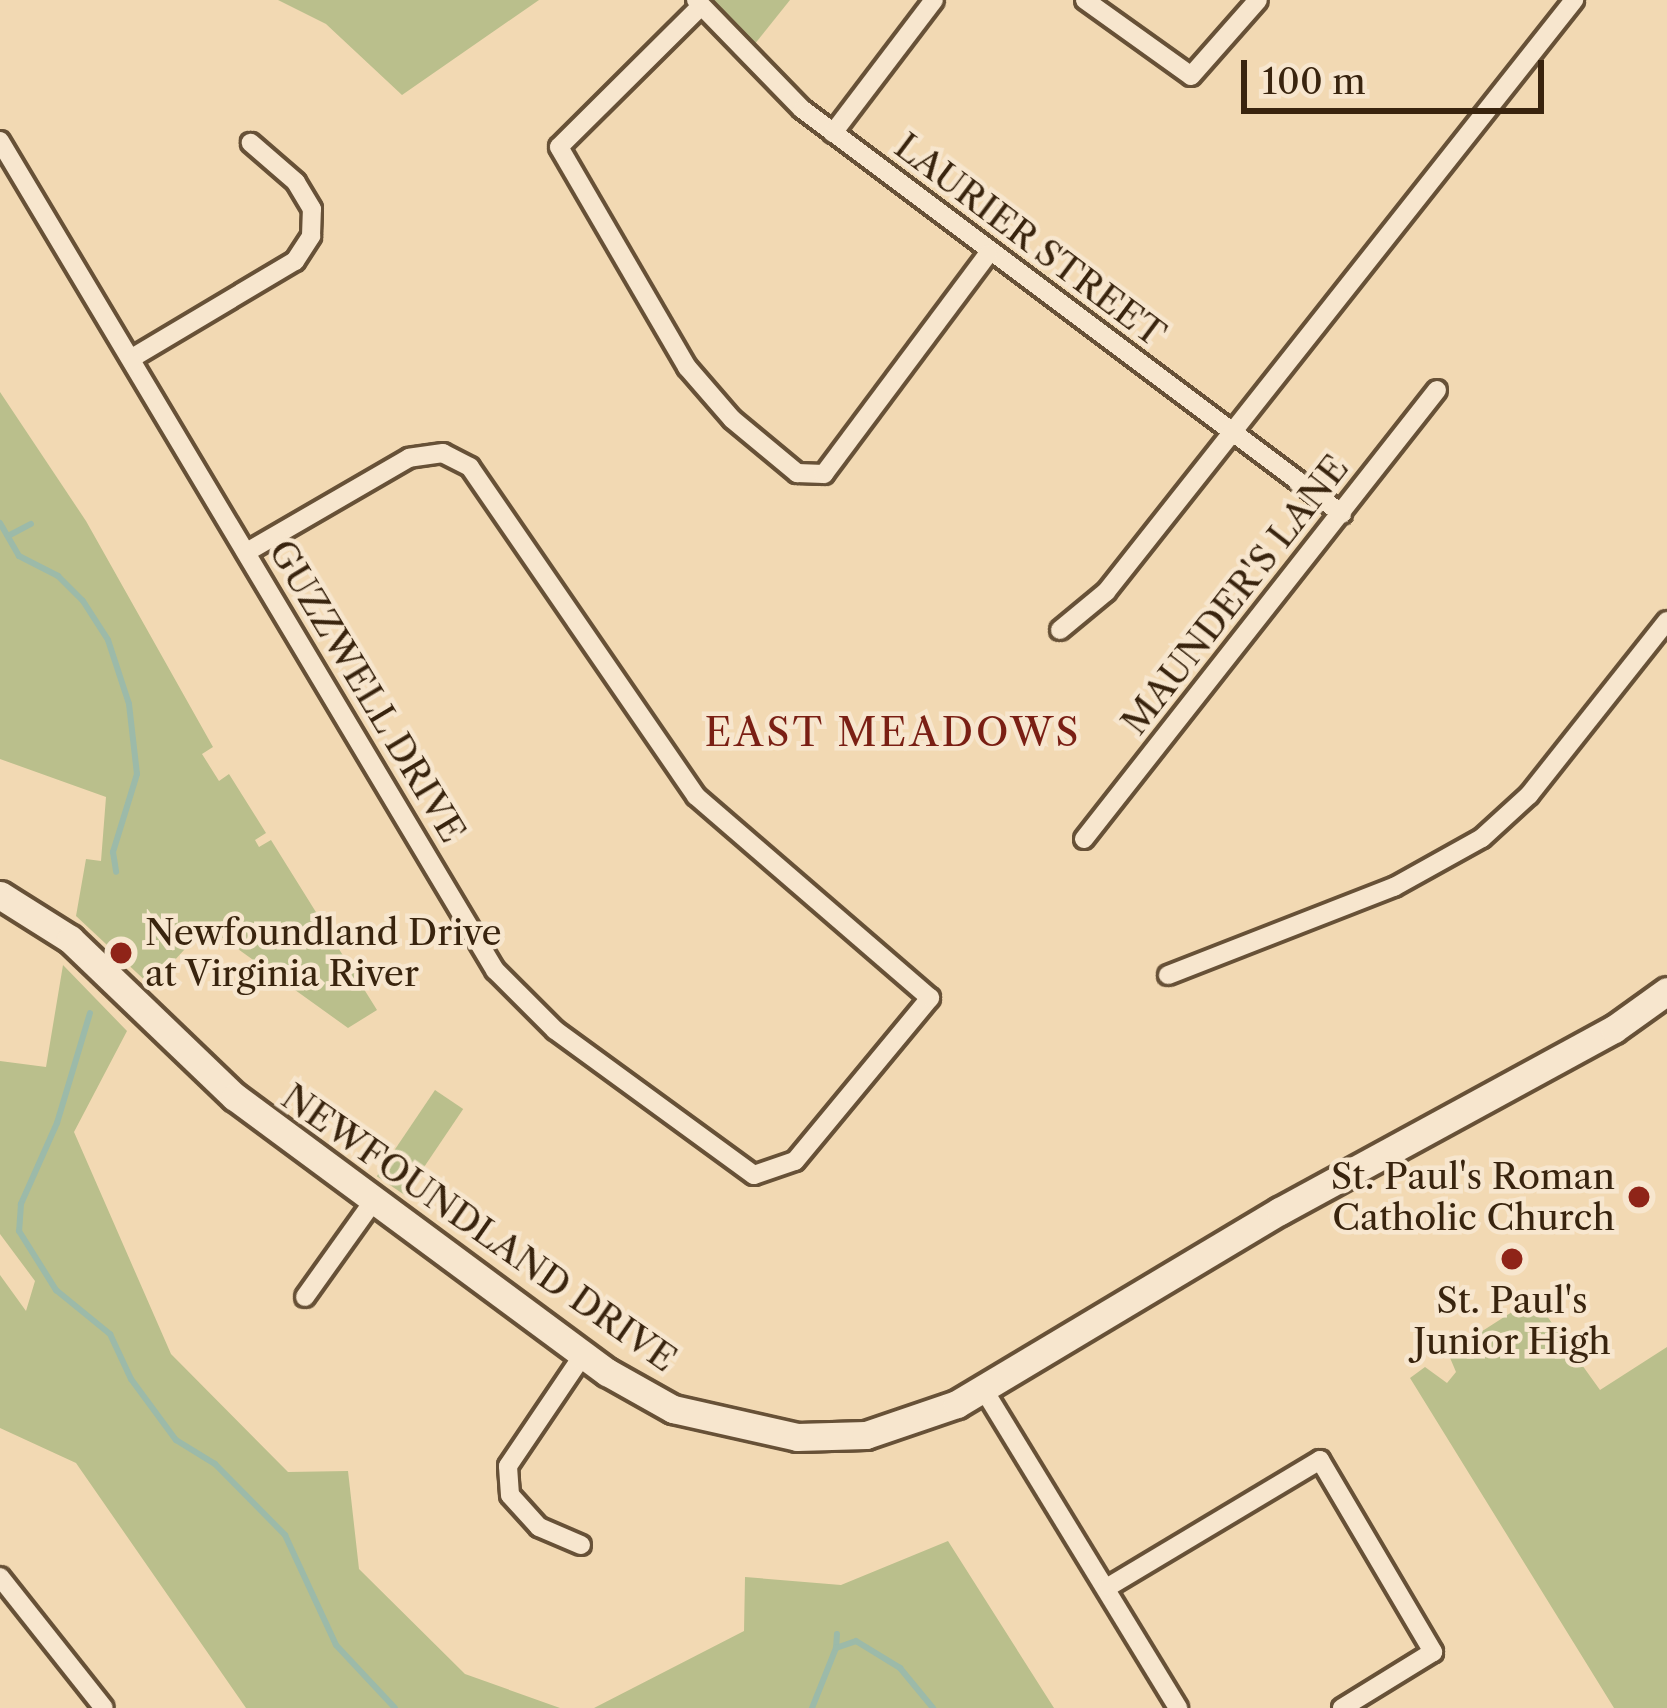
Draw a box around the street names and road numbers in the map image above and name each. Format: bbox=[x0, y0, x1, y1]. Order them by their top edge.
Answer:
street label: LAURIER STREET bbox=[886, 124, 1174, 356]
street label: MAUNDER'S LANE bbox=[1113, 447, 1357, 743]
street label: GUZZWELL DRIVE bbox=[259, 532, 475, 850]
street label: NEWFOUNDLAND DRIVE bbox=[274, 1075, 684, 1381]

